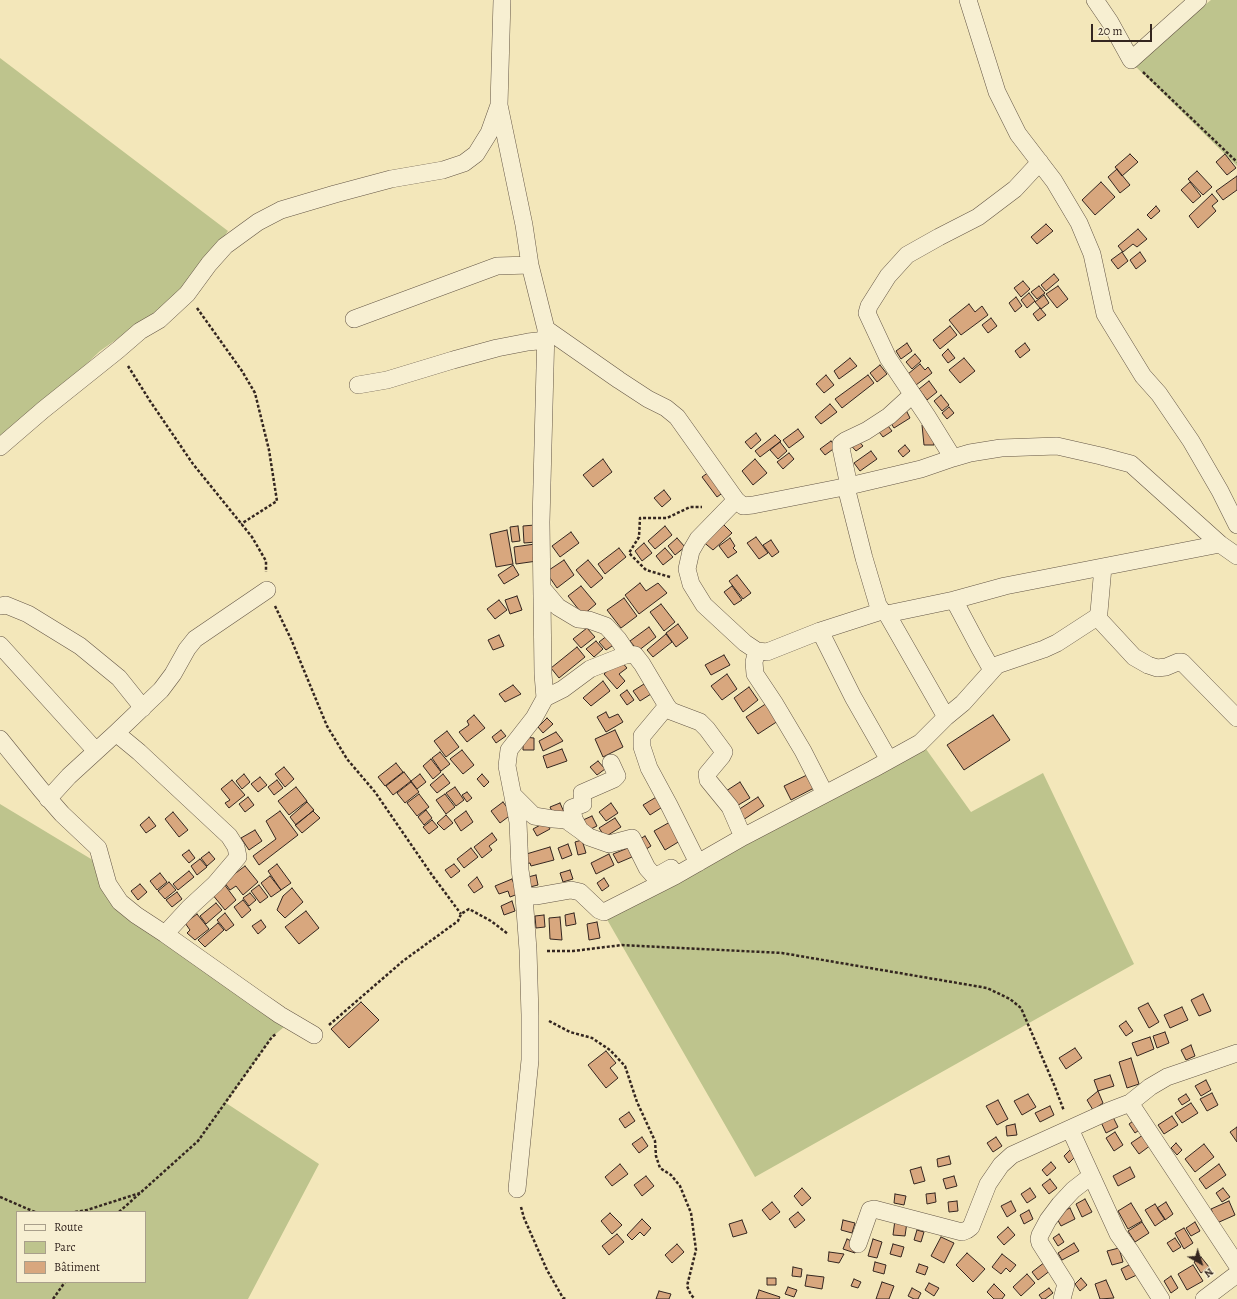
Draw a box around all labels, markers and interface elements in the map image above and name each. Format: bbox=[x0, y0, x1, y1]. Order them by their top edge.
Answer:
scale bar bbox=[1093, 16, 1154, 42]
text: 20 m bbox=[1098, 23, 1122, 39]
legend bbox=[16, 1211, 146, 1283]
text: Route bbox=[54, 1219, 83, 1235]
text: Parc bbox=[54, 1239, 76, 1255]
north arrow bbox=[1181, 1243, 1221, 1283]
text: Bâtiment bbox=[54, 1259, 100, 1275]
text: N bbox=[1201, 1264, 1217, 1281]

